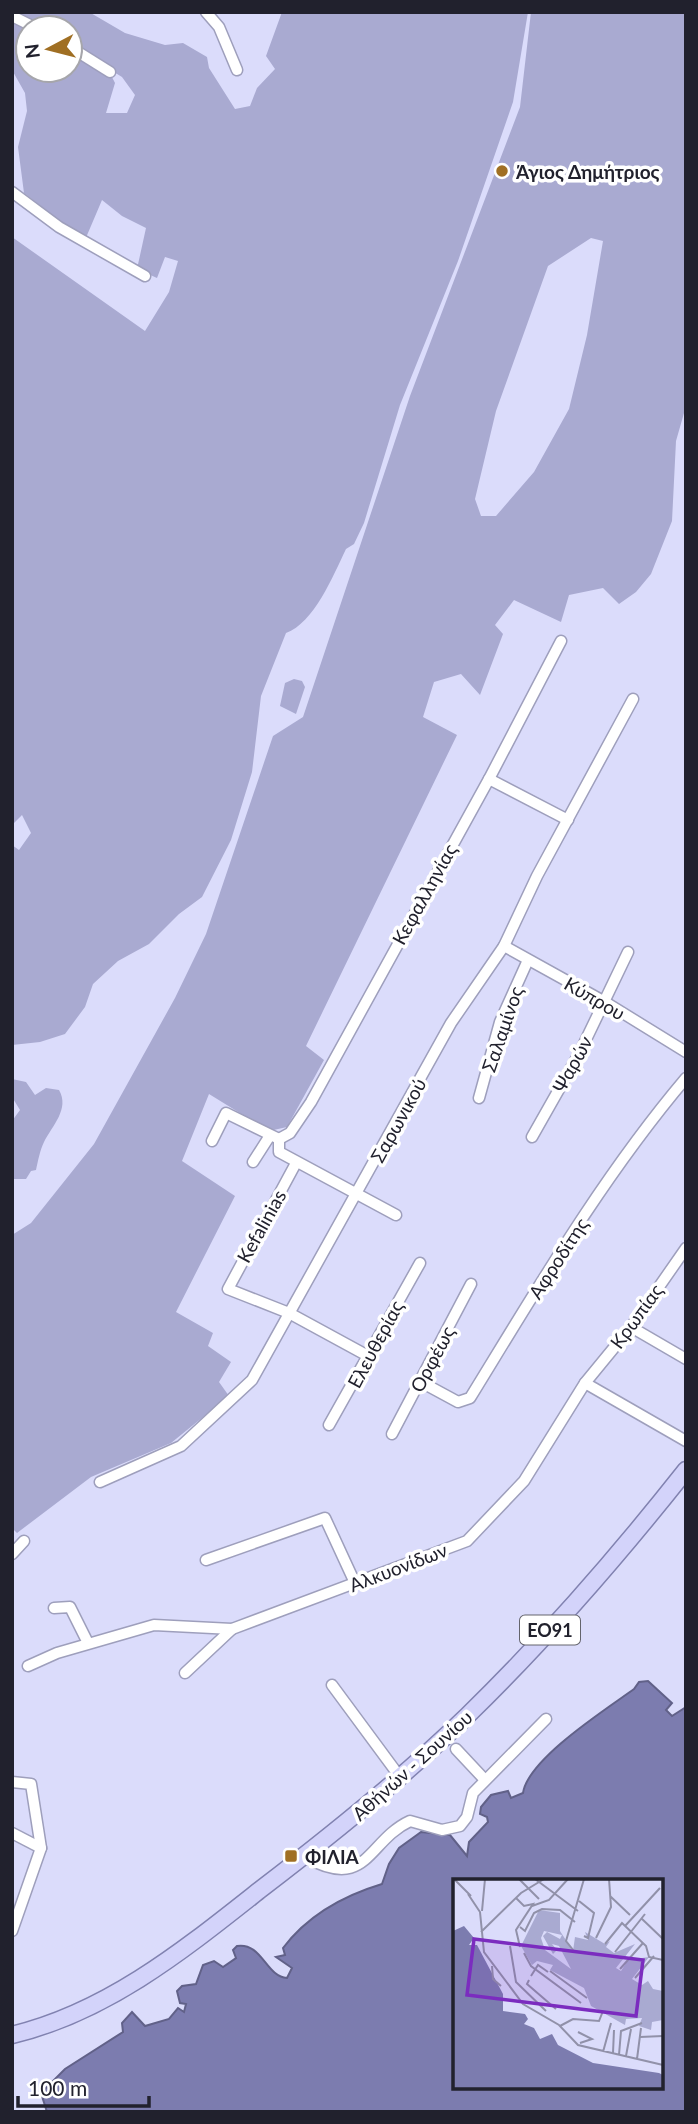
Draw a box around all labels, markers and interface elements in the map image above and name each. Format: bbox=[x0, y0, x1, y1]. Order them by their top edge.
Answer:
north arrow bbox=[14, 14, 84, 84]
text: N bbox=[19, 42, 44, 60]
place label: Άγιος Δημήτριος bbox=[515, 160, 660, 183]
marker: Άγιος Δημήτριος bbox=[494, 163, 510, 179]
street label: Κεφαλληνίας bbox=[387, 839, 461, 949]
street label: Κύπρου bbox=[561, 971, 629, 1025]
street label: Σαλαμίνος bbox=[477, 983, 527, 1075]
street label: Ψαρών bbox=[547, 1032, 597, 1096]
street label: Σαρωνικού bbox=[365, 1074, 431, 1166]
street label: Kefalinias bbox=[232, 1186, 290, 1266]
street label: Αφροδίτης bbox=[523, 1213, 593, 1303]
street label: Κρωπίας bbox=[605, 1279, 667, 1353]
street label: Ελευθερίας bbox=[342, 1296, 408, 1392]
street label: Ορφέως bbox=[405, 1322, 459, 1396]
street label: Αλκυονίδων bbox=[346, 1538, 450, 1596]
road number: ΕΟ91 bbox=[520, 1616, 580, 1644]
street label: Αθήνών - Σουνίου bbox=[347, 1705, 477, 1825]
place label: ΦΙΛΙΑ bbox=[305, 1845, 360, 1868]
marker: ΦΙΛΙΑ bbox=[283, 1848, 299, 1864]
inset map bbox=[453, 1879, 663, 2089]
scale bar bbox=[18, 2064, 149, 2108]
text: 100 m bbox=[28, 2075, 87, 2100]

